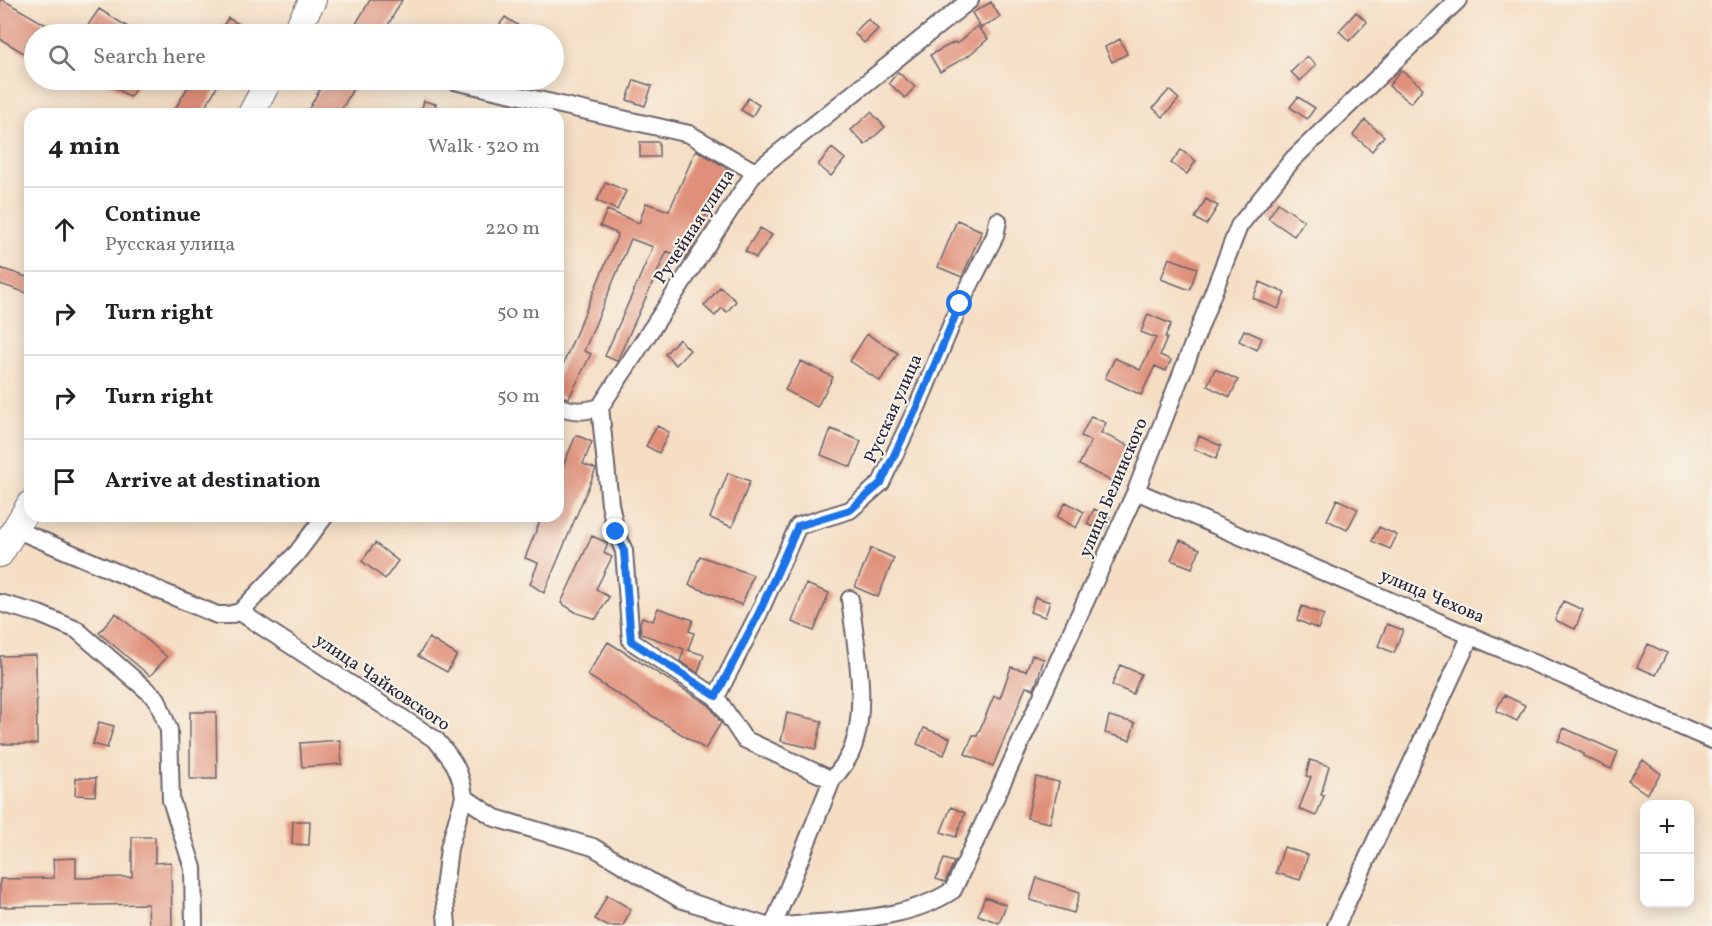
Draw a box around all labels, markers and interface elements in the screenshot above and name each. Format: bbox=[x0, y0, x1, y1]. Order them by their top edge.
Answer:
search box bbox=[24, 24, 564, 90]
icon: search bbox=[45, 41, 78, 74]
text: Search here bbox=[93, 42, 206, 73]
text: 4 min bbox=[48, 129, 120, 165]
text: Walk · 320 m bbox=[428, 133, 540, 161]
street label: Ручейная улица bbox=[649, 165, 741, 289]
text: Continue bbox=[105, 200, 201, 231]
icon: ahead bbox=[48, 213, 81, 246]
text: 220 m bbox=[485, 215, 540, 243]
text: Русская улица bbox=[105, 231, 235, 259]
route start bbox=[946, 290, 972, 316]
icon: right bbox=[48, 297, 81, 330]
text: Turn right bbox=[105, 298, 213, 329]
text: 50 m bbox=[497, 299, 540, 327]
street label: Русская улица bbox=[859, 350, 929, 468]
icon: right bbox=[48, 381, 81, 414]
text: Turn right bbox=[105, 382, 213, 413]
text: 50 m bbox=[497, 383, 540, 411]
street label: улица Белинского bbox=[1073, 414, 1155, 562]
icon: arrive bbox=[48, 465, 81, 498]
text: Arrive at destination bbox=[105, 466, 321, 497]
route end bbox=[602, 518, 628, 544]
street label: улица Чехова bbox=[1376, 564, 1488, 630]
street label: улица Чайковского bbox=[309, 628, 455, 738]
map controls bbox=[1640, 800, 1694, 908]
button: + bbox=[1640, 800, 1694, 854]
button: − bbox=[1640, 854, 1694, 908]

